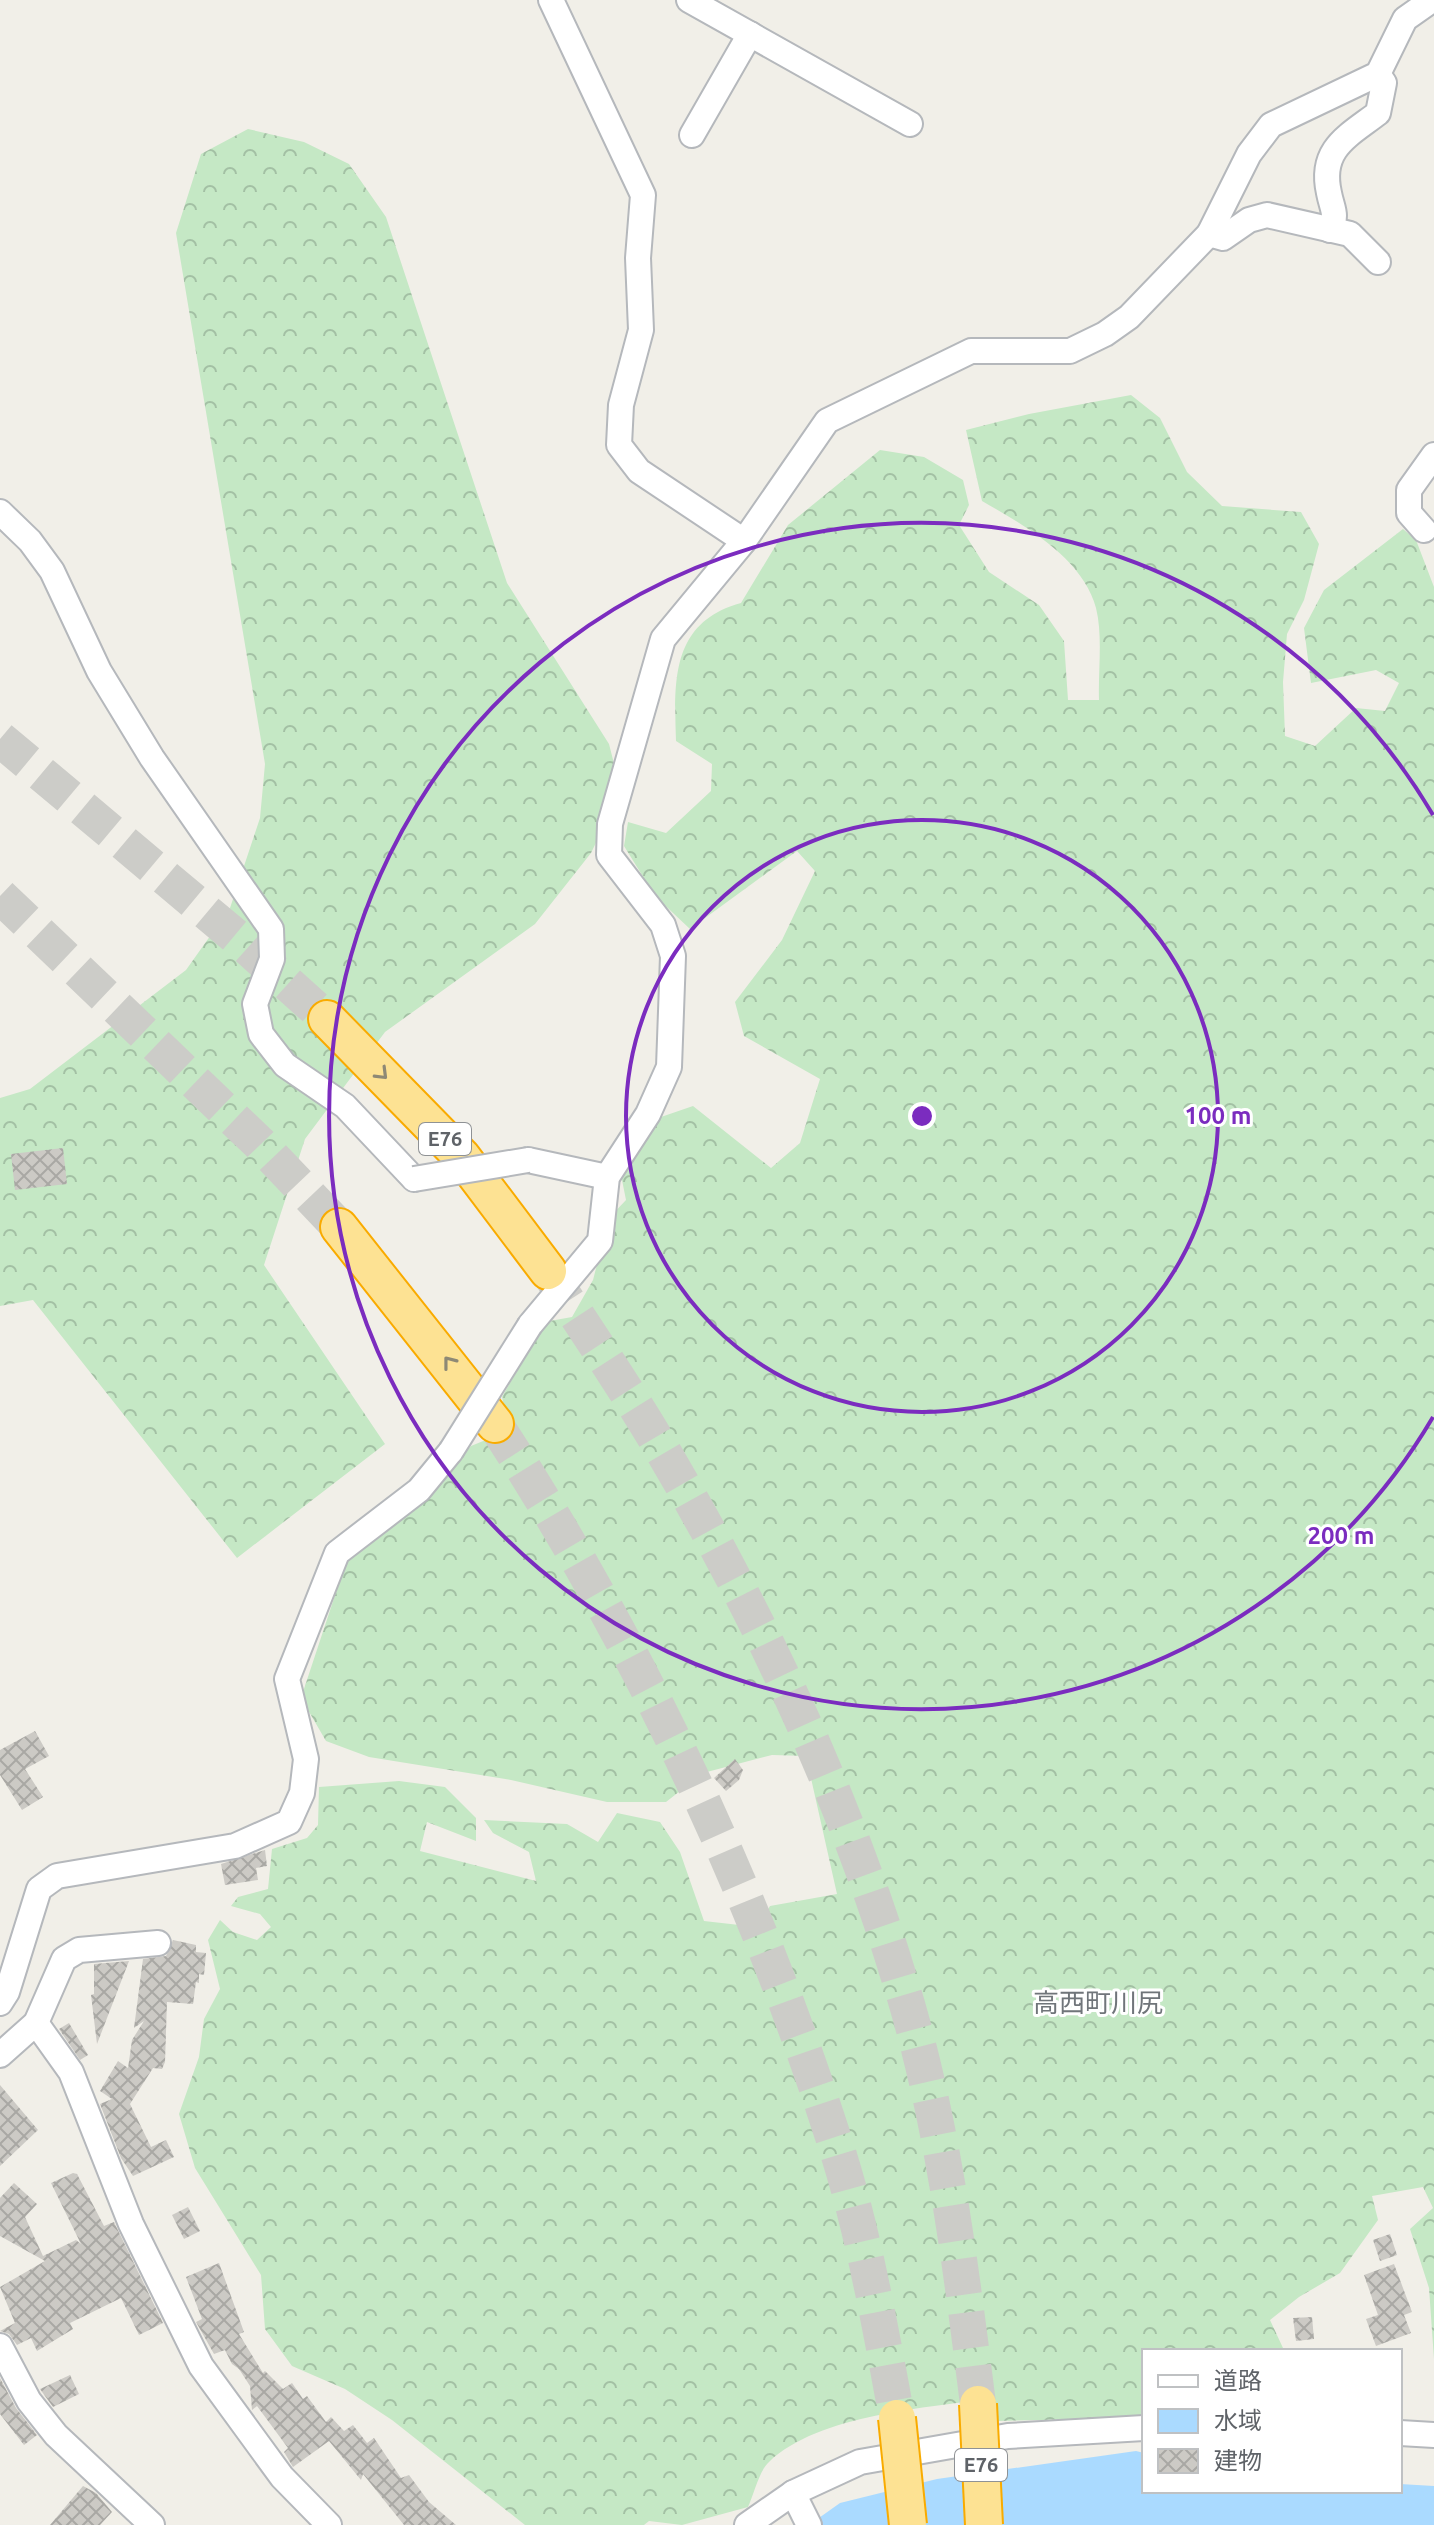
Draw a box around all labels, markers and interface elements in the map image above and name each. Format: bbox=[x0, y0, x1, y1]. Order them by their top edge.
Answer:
one-way arrow bbox=[373, 1065, 387, 1079]
centre of rings bbox=[908, 1102, 936, 1130]
text: 100 m bbox=[1185, 1102, 1251, 1129]
road number: E76 bbox=[419, 1123, 471, 1155]
one-way arrow bbox=[444, 1356, 458, 1371]
text: 200 m bbox=[1308, 1522, 1374, 1549]
district label: 高西町川尻 bbox=[1033, 1988, 1163, 2017]
legend bbox=[1142, 2349, 1402, 2493]
text: 道路 bbox=[1214, 2367, 1262, 2394]
text: 水域 bbox=[1214, 2407, 1262, 2434]
text: 建物 bbox=[1214, 2447, 1262, 2474]
road number: E76 bbox=[955, 2449, 1007, 2481]

